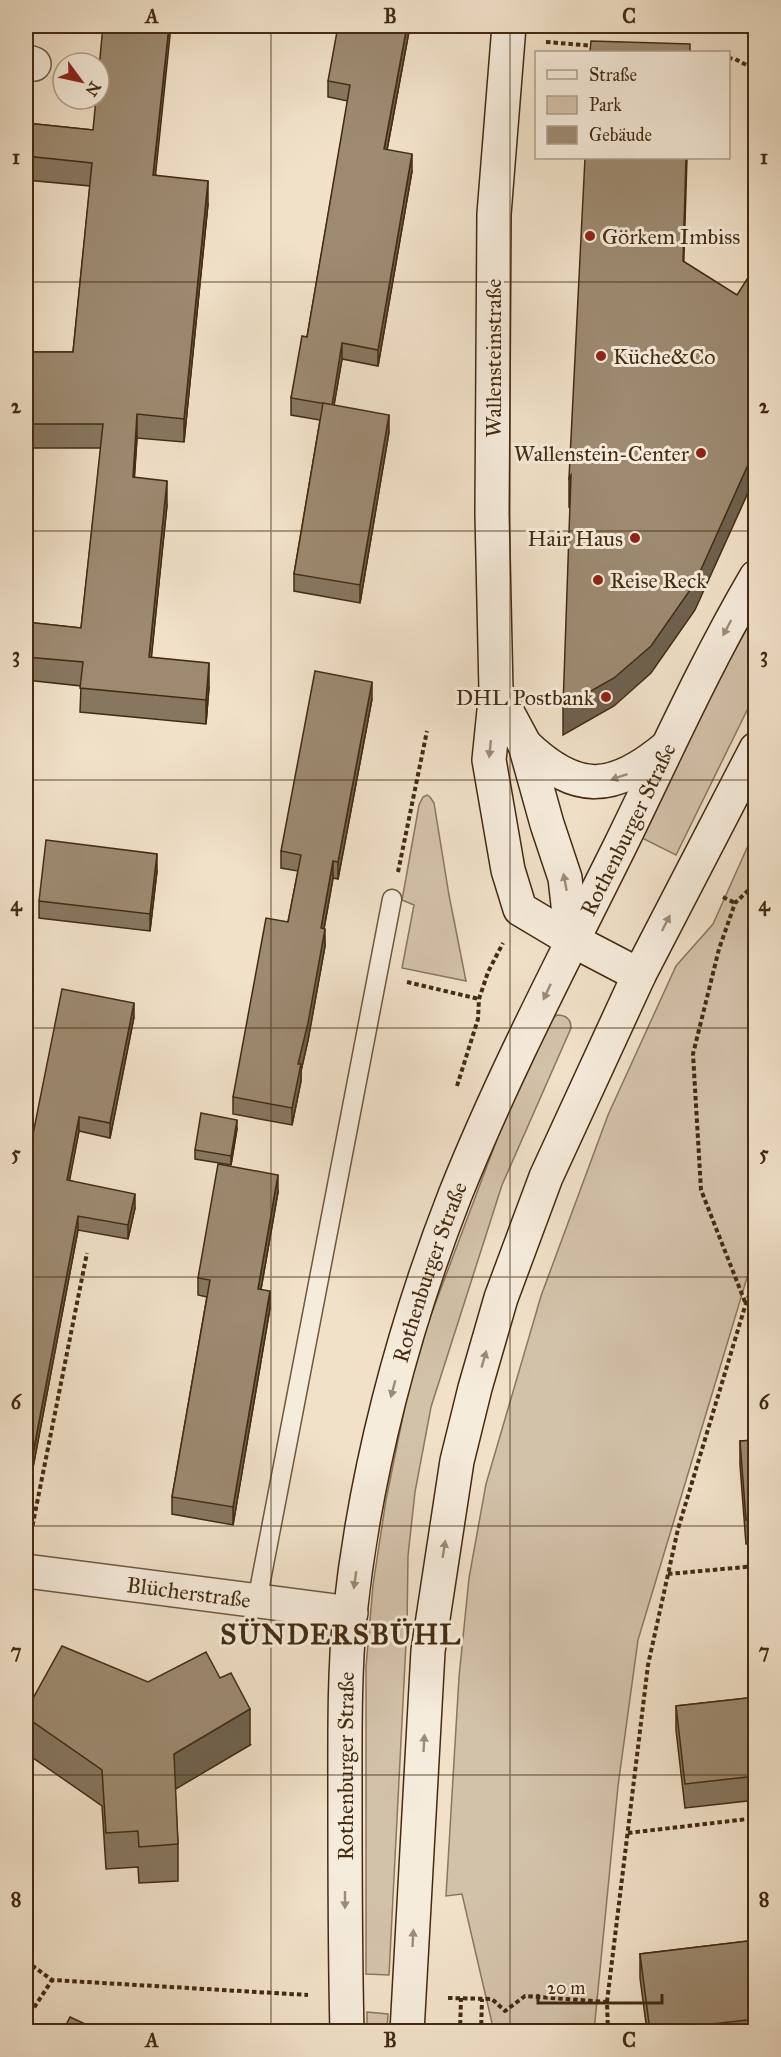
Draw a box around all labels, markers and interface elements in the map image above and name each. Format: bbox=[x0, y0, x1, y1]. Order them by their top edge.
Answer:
text: A bbox=[143, 4, 159, 28]
text: B bbox=[383, 4, 397, 28]
text: C bbox=[622, 4, 636, 28]
north arrow bbox=[51, 51, 111, 111]
legend bbox=[535, 51, 730, 159]
text: Straße bbox=[589, 64, 637, 86]
text: N bbox=[81, 78, 105, 100]
text: Park bbox=[589, 94, 622, 116]
text: Gebäude bbox=[589, 124, 652, 146]
text: 1 bbox=[12, 145, 20, 169]
text: 1 bbox=[760, 145, 768, 169]
place label: Görkem Imbiss bbox=[602, 223, 740, 250]
marker: Görkem Imbiss bbox=[583, 229, 597, 243]
street label: Wallensteinstraße bbox=[480, 279, 507, 437]
place label: Küche&Co bbox=[613, 343, 715, 370]
marker: Küche&Co bbox=[594, 349, 608, 363]
text: 2 bbox=[11, 394, 22, 418]
text: 2 bbox=[759, 394, 770, 418]
place label: Wallenstein-Center bbox=[514, 440, 690, 467]
marker: Wallenstein-Center bbox=[694, 446, 708, 460]
place label: Hair Haus bbox=[528, 525, 623, 552]
marker: Hair Haus bbox=[628, 531, 642, 545]
place label: Reise Reck bbox=[610, 567, 707, 594]
marker: Reise Reck bbox=[591, 573, 605, 587]
one-way arrow bbox=[722, 620, 732, 637]
text: 3 bbox=[12, 643, 20, 668]
text: 3 bbox=[760, 643, 768, 668]
place label: DHL Postbank bbox=[456, 684, 595, 711]
marker: DHL Postbank bbox=[599, 690, 613, 704]
street label: Rothenburger Straße bbox=[574, 739, 682, 920]
one-way arrow bbox=[485, 740, 495, 759]
one-way arrow bbox=[610, 772, 628, 782]
one-way arrow bbox=[560, 872, 569, 891]
text: 4 bbox=[10, 892, 22, 917]
text: 4 bbox=[758, 892, 770, 917]
one-way arrow bbox=[660, 914, 670, 932]
one-way arrow bbox=[542, 984, 551, 1001]
text: 5 bbox=[11, 1141, 21, 1165]
text: 5 bbox=[759, 1141, 769, 1165]
street label: Rothenburger Straße bbox=[387, 1178, 473, 1366]
one-way arrow bbox=[480, 1350, 489, 1368]
one-way arrow bbox=[387, 1379, 397, 1398]
text: 6 bbox=[11, 1390, 23, 1414]
text: 6 bbox=[759, 1390, 771, 1414]
one-way arrow bbox=[439, 1540, 448, 1559]
street label: Blücherstraße bbox=[125, 1571, 252, 1614]
one-way arrow bbox=[351, 1571, 360, 1590]
district label: SÜNDERSBÜHL bbox=[220, 1617, 462, 1652]
text: 7 bbox=[11, 1639, 22, 1663]
text: 7 bbox=[759, 1639, 770, 1663]
street label: Rothenburger Straße bbox=[332, 1671, 360, 1861]
one-way arrow bbox=[419, 1733, 428, 1752]
text: 8 bbox=[11, 1887, 21, 1911]
text: 8 bbox=[759, 1887, 769, 1911]
one-way arrow bbox=[340, 1891, 350, 1910]
one-way arrow bbox=[409, 1928, 418, 1947]
scale bar bbox=[538, 1967, 662, 2005]
text: 20 m bbox=[547, 1977, 585, 1999]
text: A bbox=[143, 2028, 159, 2052]
text: B bbox=[383, 2028, 397, 2052]
text: C bbox=[622, 2028, 636, 2052]

